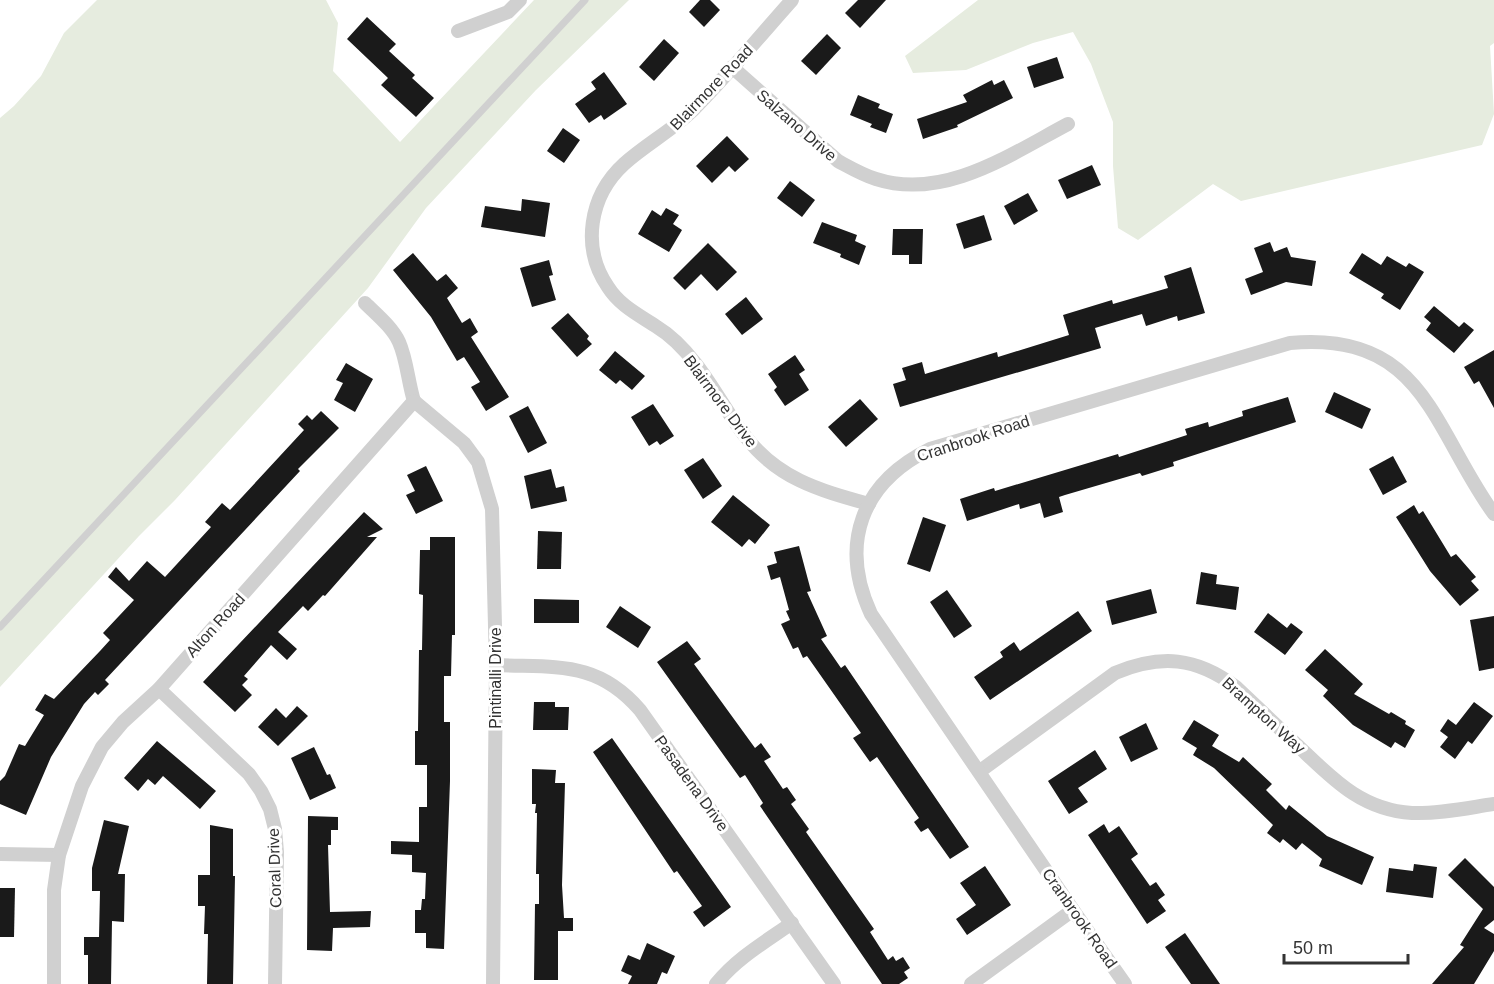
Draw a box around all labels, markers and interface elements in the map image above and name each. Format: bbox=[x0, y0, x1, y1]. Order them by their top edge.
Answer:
street label: Blairmore Road bbox=[667, 41, 756, 133]
street label: Salzano Drive bbox=[754, 86, 840, 165]
street label: Blairmore Drive bbox=[681, 352, 761, 451]
street label: Cranbrook Road bbox=[915, 412, 1032, 465]
street label: Alton Road bbox=[183, 590, 248, 660]
street label: Pintinalli Drive bbox=[487, 627, 504, 729]
street label: Brampton Way bbox=[1219, 674, 1308, 757]
street label: Pasadena Drive bbox=[651, 732, 732, 834]
street label: Coral Drive bbox=[265, 828, 284, 908]
street label: Cranbrook Road bbox=[1039, 865, 1120, 971]
scale bar bbox=[1284, 927, 1408, 965]
text: 50 m bbox=[1293, 938, 1333, 958]

